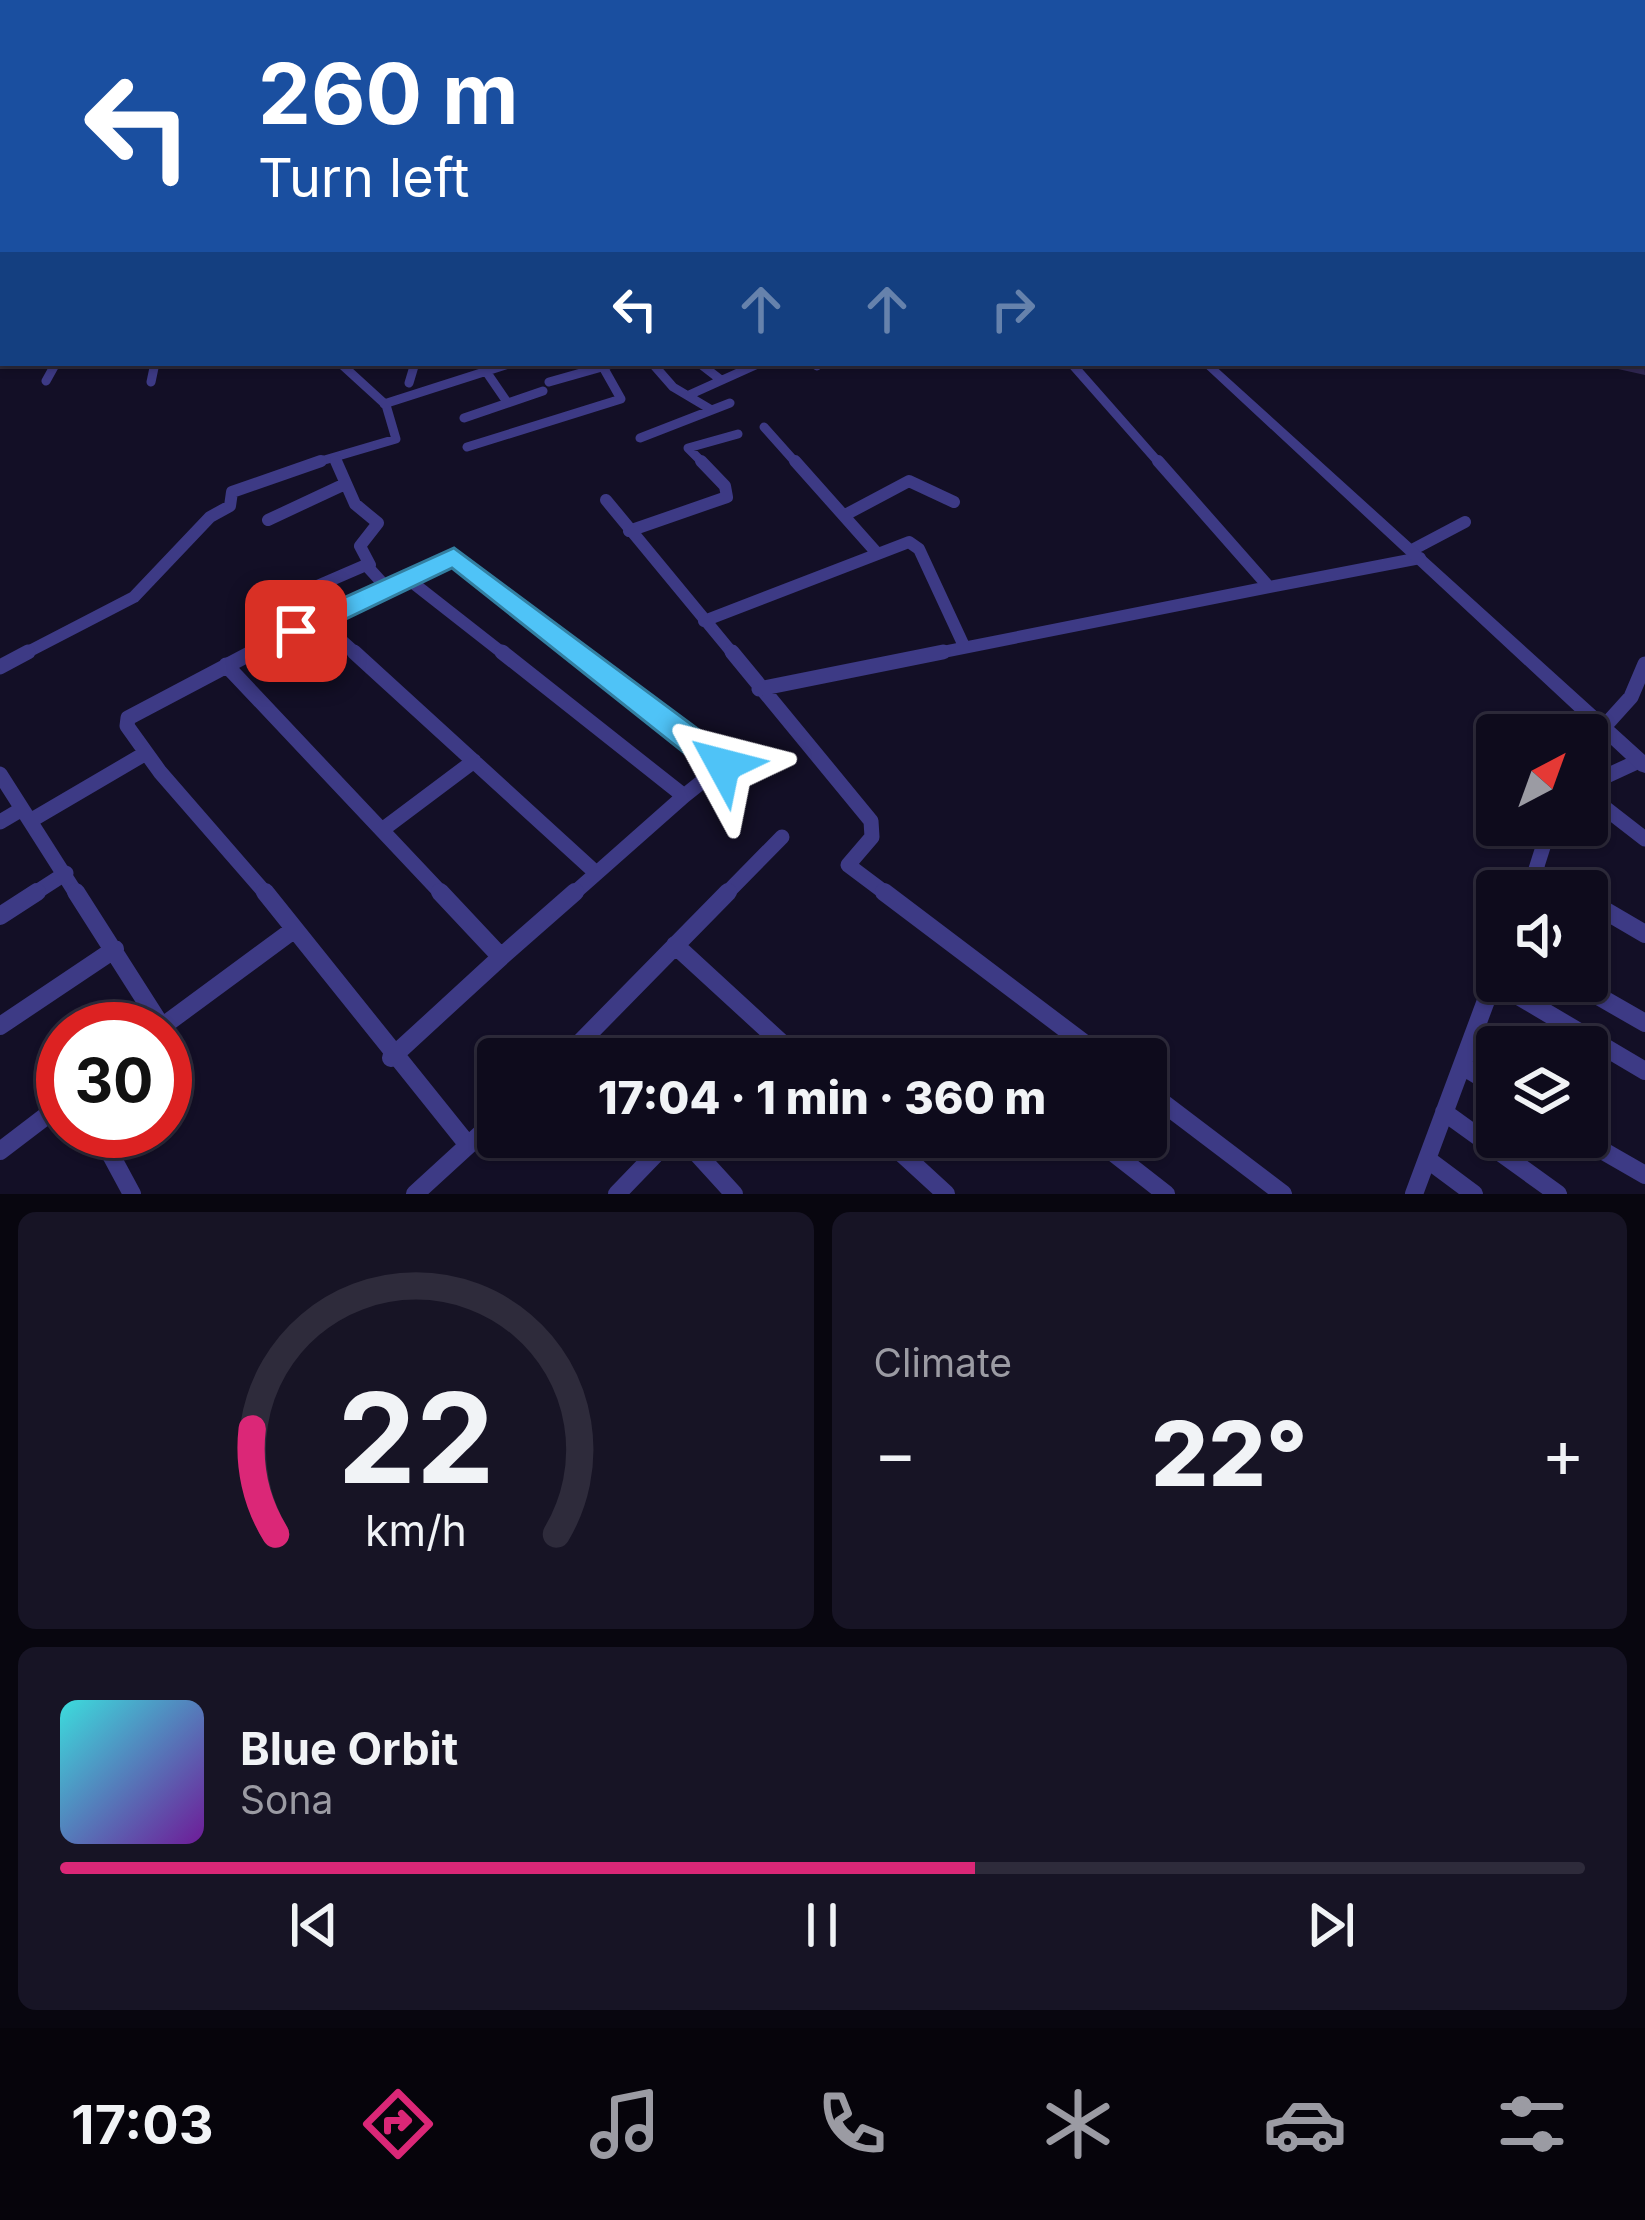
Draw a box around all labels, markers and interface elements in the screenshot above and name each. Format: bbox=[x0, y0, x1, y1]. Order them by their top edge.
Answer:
text: 260 m bbox=[258, 43, 519, 144]
icon: left bbox=[60, 48, 216, 204]
text: Turn left bbox=[258, 145, 469, 210]
icon: left bbox=[602, 276, 668, 342]
icon: ahead bbox=[728, 276, 794, 342]
icon: ahead bbox=[854, 276, 920, 342]
icon: right bbox=[980, 276, 1046, 342]
pin bbox=[245, 580, 347, 682]
icon: arrive bbox=[263, 598, 329, 664]
position arrow bbox=[660, 702, 786, 828]
north arrow bbox=[1476, 714, 1608, 846]
map controls bbox=[1476, 714, 1608, 1158]
button: sound bbox=[1476, 870, 1608, 1002]
speed limit sign: 30 bbox=[36, 1002, 192, 1158]
button: layers bbox=[1476, 1026, 1608, 1158]
text: 17:04 · 1 min · 360 m bbox=[598, 1070, 1046, 1125]
text: Climate bbox=[874, 1339, 1012, 1386]
text: 22 bbox=[337, 1362, 494, 1513]
text: 22° bbox=[1151, 1399, 1307, 1508]
text: − bbox=[874, 1413, 917, 1493]
text: + bbox=[1541, 1413, 1585, 1493]
text: km/h bbox=[365, 1503, 467, 1555]
text: Blue Orbit bbox=[240, 1721, 458, 1776]
text: Sona bbox=[240, 1776, 333, 1823]
icon: previous bbox=[281, 1892, 347, 1958]
icon: pause bbox=[789, 1892, 855, 1958]
icon: next bbox=[1298, 1892, 1364, 1958]
icon: directions bbox=[356, 2082, 440, 2166]
icon: music bbox=[583, 2082, 667, 2166]
icon: phone bbox=[810, 2082, 894, 2166]
icon: climate bbox=[1036, 2082, 1120, 2166]
icon: car bbox=[1263, 2082, 1347, 2166]
icon: filters bbox=[1490, 2082, 1574, 2166]
text: 17:03 bbox=[71, 2092, 214, 2157]

